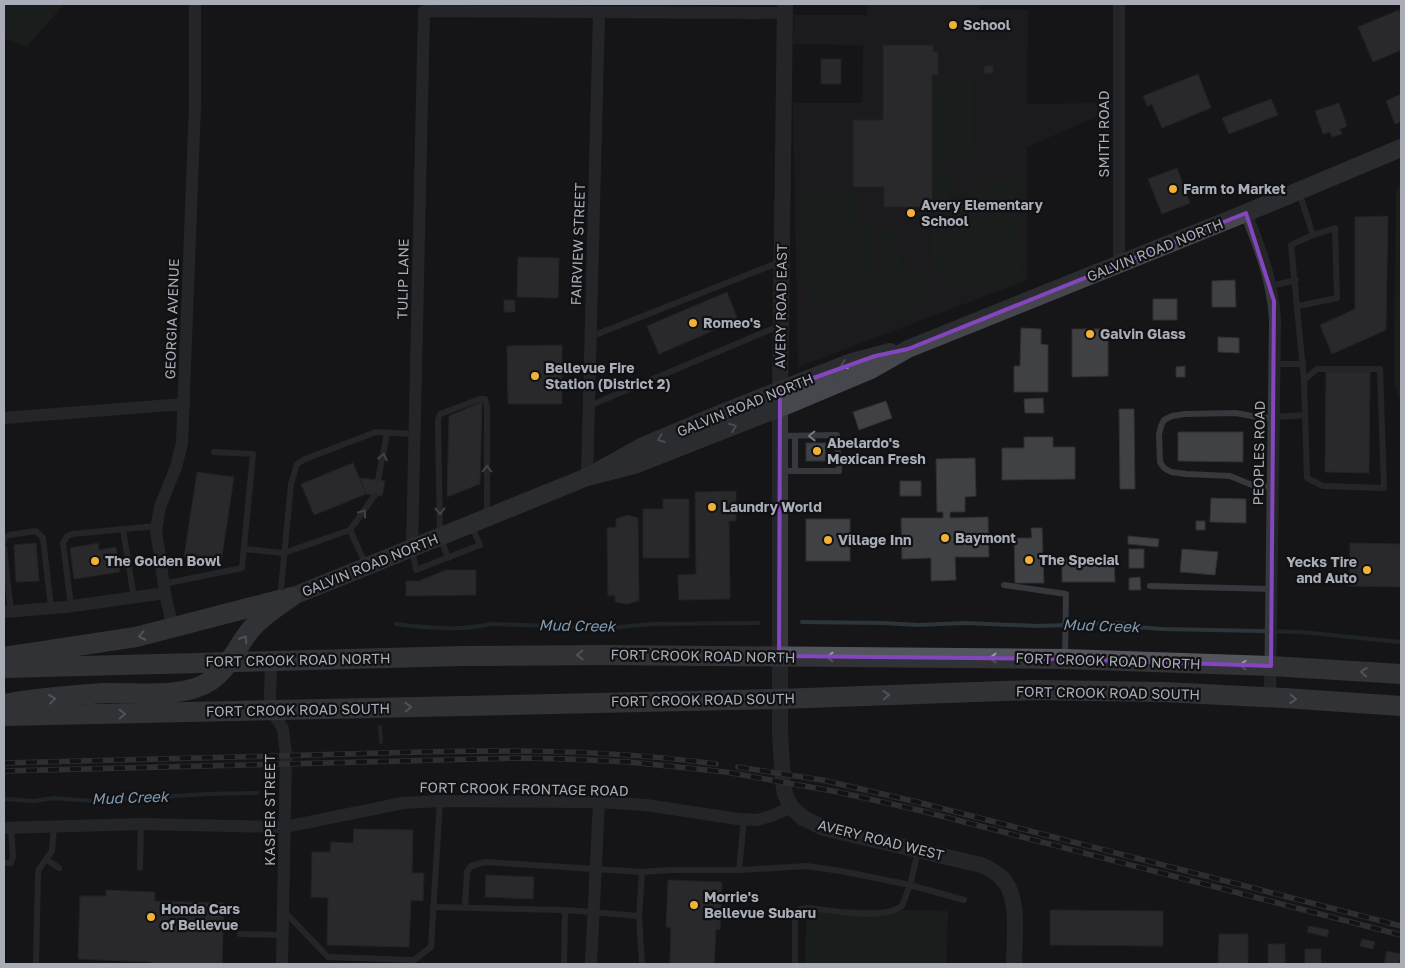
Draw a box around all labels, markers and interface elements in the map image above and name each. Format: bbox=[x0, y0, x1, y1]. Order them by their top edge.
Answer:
place label: School bbox=[963, 16, 1011, 33]
marker: School bbox=[947, 19, 959, 31]
street label: SMITH ROAD bbox=[1095, 91, 1112, 178]
place label: Farm to Market bbox=[1183, 180, 1286, 197]
street label: FAIRVIEW STREET bbox=[567, 182, 588, 306]
marker: Farm to Market bbox=[1167, 183, 1179, 195]
place label: Avery Elementary School bbox=[921, 196, 1043, 229]
marker: Avery Elementary School bbox=[905, 207, 917, 219]
street label: GALVIN ROAD NORTH bbox=[1084, 214, 1225, 285]
street label: TULIP LANE bbox=[393, 238, 412, 320]
street label: AVERY ROAD EAST bbox=[771, 243, 790, 369]
street label: GEORGIA AVENUE bbox=[161, 258, 182, 380]
place label: Romeo's bbox=[703, 314, 761, 331]
marker: Romeo's bbox=[687, 317, 699, 329]
place label: Galvin Glass bbox=[1100, 325, 1186, 342]
marker: Galvin Glass bbox=[1084, 328, 1096, 340]
place label: Bellevue Fire Station (District 2) bbox=[545, 359, 671, 392]
one-way arrow bbox=[840, 359, 849, 370]
street label: GALVIN ROAD NORTH bbox=[674, 369, 815, 440]
marker: Bellevue Fire Station (District 2) bbox=[529, 370, 541, 382]
street label: PEOPLES ROAD bbox=[1249, 400, 1268, 506]
one-way arrow bbox=[728, 422, 736, 432]
one-way arrow bbox=[808, 430, 816, 441]
one-way arrow bbox=[657, 433, 665, 443]
place label: Abelardo's Mexican Fresh bbox=[827, 434, 926, 467]
marker: Abelardo's Mexican Fresh bbox=[811, 445, 823, 457]
one-way arrow bbox=[377, 452, 387, 461]
one-way arrow bbox=[482, 464, 492, 472]
place label: Laundry World bbox=[722, 498, 822, 515]
marker: Laundry World bbox=[706, 501, 718, 513]
one-way arrow bbox=[435, 507, 445, 515]
one-way arrow bbox=[357, 509, 366, 518]
street label: GALVIN ROAD NORTH bbox=[299, 529, 440, 600]
place label: Baymont bbox=[955, 529, 1016, 546]
place label: Village Inn bbox=[838, 531, 911, 548]
marker: Baymont bbox=[939, 532, 951, 544]
marker: Village Inn bbox=[822, 534, 834, 546]
place label: The Special bbox=[1039, 551, 1120, 568]
place label: The Golden Bowl bbox=[105, 552, 221, 569]
place label: Yecks Tire and Auto bbox=[1286, 553, 1357, 586]
marker: The Special bbox=[1023, 554, 1035, 566]
marker: The Golden Bowl bbox=[89, 555, 101, 567]
marker: Yecks Tire and Auto bbox=[1361, 564, 1373, 576]
water label: Mud Creek bbox=[538, 615, 617, 635]
water label: Mud Creek bbox=[1062, 615, 1141, 635]
one-way arrow bbox=[137, 630, 146, 641]
one-way arrow bbox=[238, 635, 248, 644]
street label: FORT CROOK ROAD NORTH bbox=[610, 645, 796, 666]
street label: FORT CROOK ROAD NORTH bbox=[205, 649, 391, 670]
street label: FORT CROOK ROAD NORTH bbox=[1015, 649, 1201, 672]
one-way arrow bbox=[576, 650, 584, 660]
one-way arrow bbox=[826, 652, 834, 662]
one-way arrow bbox=[989, 653, 996, 663]
one-way arrow bbox=[1238, 660, 1246, 670]
one-way arrow bbox=[1360, 666, 1368, 677]
street label: FORT CROOK ROAD SOUTH bbox=[1016, 682, 1200, 703]
street label: FORT CROOK ROAD SOUTH bbox=[611, 689, 795, 710]
one-way arrow bbox=[882, 690, 890, 700]
one-way arrow bbox=[1289, 693, 1297, 704]
one-way arrow bbox=[49, 694, 57, 705]
street label: FORT CROOK ROAD SOUTH bbox=[206, 699, 390, 720]
one-way arrow bbox=[404, 702, 412, 713]
one-way arrow bbox=[119, 708, 127, 719]
street label: KASPER STREET bbox=[261, 754, 278, 866]
street label: FORT CROOK FRONTAGE ROAD bbox=[419, 778, 629, 799]
water label: Mud Creek bbox=[91, 787, 170, 807]
street label: AVERY ROAD WEST bbox=[816, 816, 946, 863]
place label: Morrie's Bellevue Subaru bbox=[704, 888, 816, 921]
marker: Morrie's Bellevue Subaru bbox=[688, 899, 700, 911]
place label: Honda Cars of Bellevue bbox=[161, 900, 240, 933]
marker: Honda Cars of Bellevue bbox=[145, 911, 157, 923]

